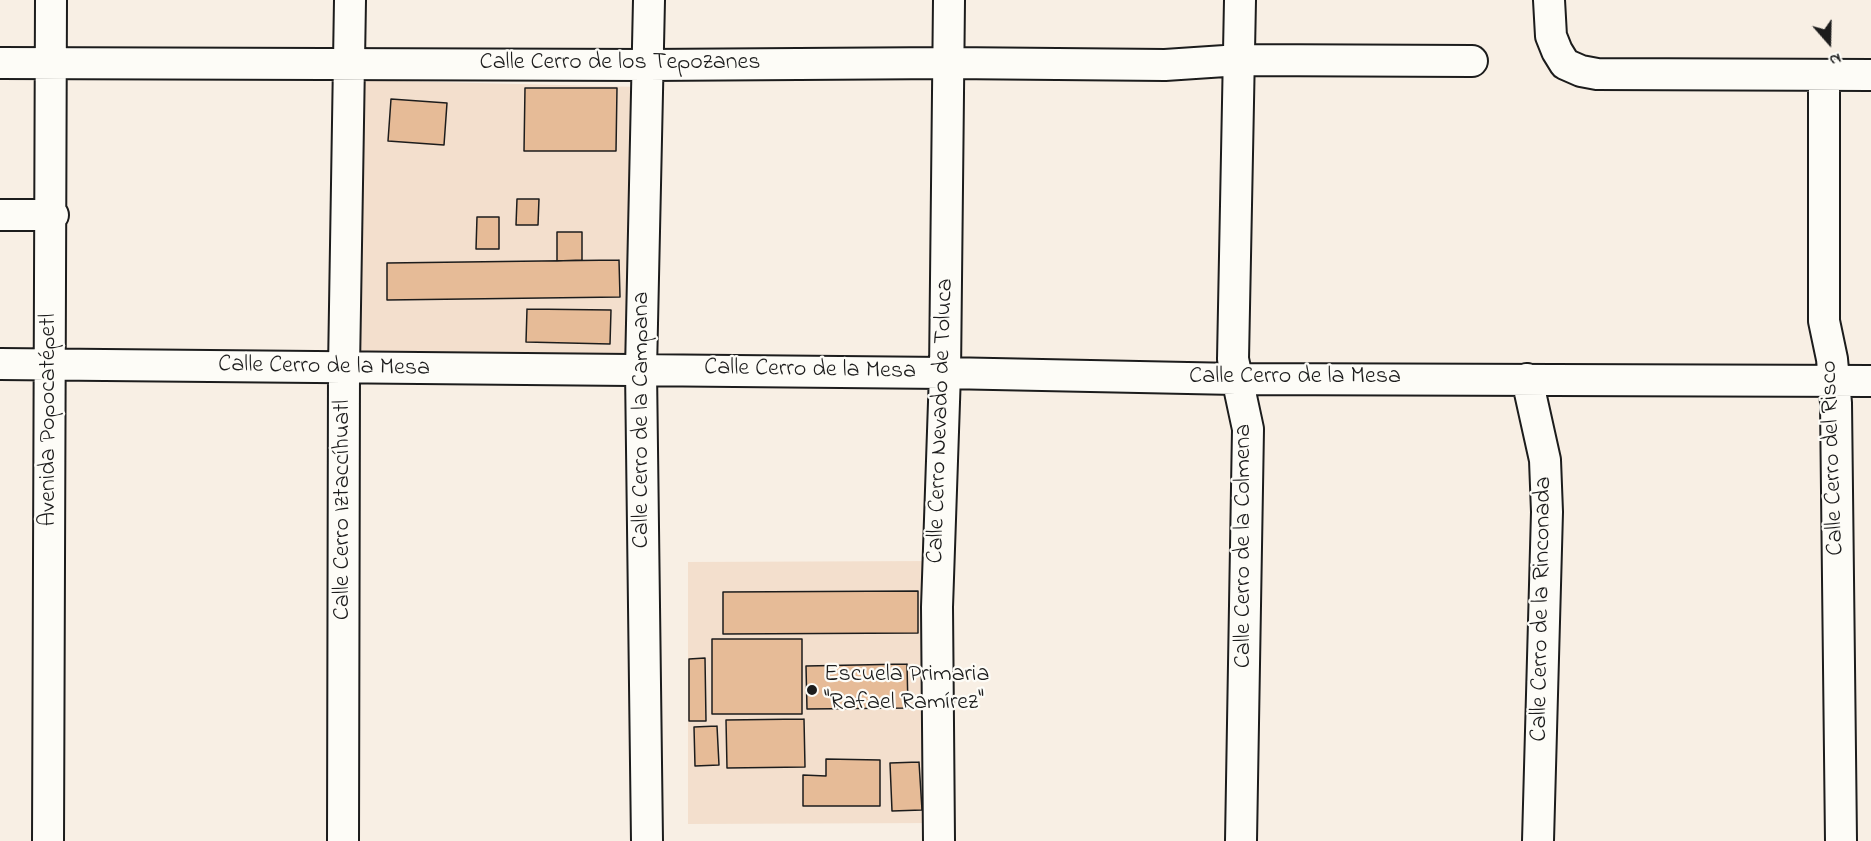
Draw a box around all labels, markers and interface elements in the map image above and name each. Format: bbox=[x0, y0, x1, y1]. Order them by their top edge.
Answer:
north arrow bbox=[1799, 12, 1859, 72]
text: N bbox=[1826, 46, 1844, 72]
street label: Calle Cerro de los Tepozanes bbox=[479, 50, 761, 78]
street label: Calle Cerro Nevado de Toluca bbox=[923, 278, 961, 564]
street label: Calle Cerro de la Campana bbox=[629, 291, 657, 549]
street label: Avenida Popocatépetl bbox=[36, 314, 64, 526]
street label: Calle Cerro de la Mesa bbox=[218, 352, 430, 384]
street label: Calle Cerro de la Mesa bbox=[704, 355, 916, 387]
street label: Calle Cerro del Risco bbox=[1816, 360, 1852, 556]
street label: Calle Cerro de la Mesa bbox=[1189, 364, 1401, 392]
street label: Calle Cerro Iztaccíhuatl bbox=[330, 400, 358, 620]
street label: Calle Cerro de la Colmena bbox=[1231, 424, 1259, 668]
street label: Calle Cerro de la Rinconada bbox=[1526, 476, 1560, 742]
place label: Escuela Primaria "Rafael Ramírez" bbox=[824, 662, 989, 718]
marker: Escuela Primaria "Rafael Ramírez" bbox=[805, 683, 819, 697]

